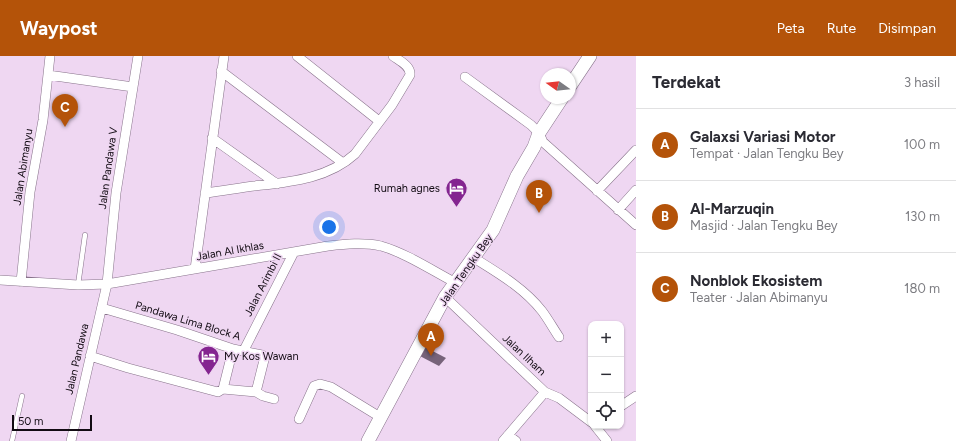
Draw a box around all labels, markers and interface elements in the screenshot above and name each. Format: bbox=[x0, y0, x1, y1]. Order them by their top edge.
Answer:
text: Waypost bbox=[20, 17, 98, 40]
text: Peta bbox=[777, 20, 805, 37]
text: Rute bbox=[827, 20, 856, 37]
text: Disimpan bbox=[878, 20, 936, 37]
north arrow bbox=[540, 68, 576, 104]
text: Terdekat bbox=[652, 72, 721, 92]
text: 3 hasil bbox=[904, 75, 940, 90]
pin: C bbox=[52, 94, 78, 127]
street label: Jalan Pandawa V bbox=[96, 126, 120, 210]
street label: Jalan Abimanyu bbox=[11, 128, 35, 206]
text: Galaxsi Variasi Motor bbox=[690, 128, 836, 146]
text: A bbox=[660, 137, 670, 152]
text: 100 m bbox=[904, 137, 940, 152]
text: Tempat · Jalan Tengku Bey bbox=[690, 146, 844, 161]
hotel icon: Rumah agnes bbox=[443, 175, 469, 208]
pin: B bbox=[526, 180, 552, 213]
place label: Rumah agnes bbox=[374, 182, 440, 195]
text: Al-Marzuqin bbox=[690, 200, 774, 218]
text: B bbox=[661, 209, 669, 224]
text: 130 m bbox=[905, 209, 940, 224]
your location bbox=[319, 217, 339, 237]
text: Masjid · Jalan Tengku Bey bbox=[690, 218, 838, 233]
street label: Jalan Tengku Bey bbox=[436, 231, 496, 308]
street label: Jalan Al Ikhlas bbox=[195, 239, 265, 263]
street label: Jalan Arimbi II bbox=[242, 251, 284, 319]
text: Nonblok Ekosistem bbox=[690, 272, 822, 290]
text: C bbox=[660, 281, 670, 296]
text: 180 m bbox=[904, 281, 940, 296]
text: Teater · Jalan Abimanyu bbox=[690, 290, 828, 305]
street label: Pandawa Lima Block A bbox=[134, 299, 243, 343]
map controls bbox=[588, 321, 624, 429]
button: + bbox=[588, 321, 624, 357]
street label: Jalan Pandawa bbox=[63, 322, 91, 396]
pin: A bbox=[418, 323, 444, 356]
street label: Jalan Ilham bbox=[500, 332, 548, 378]
hotel icon: My Kos Wawan bbox=[196, 343, 222, 376]
place label: My Kos Wawan bbox=[224, 350, 299, 363]
button: − bbox=[588, 357, 624, 393]
button: locate bbox=[588, 393, 624, 429]
scale bar bbox=[12, 413, 92, 432]
text: 50 m bbox=[18, 415, 43, 428]

